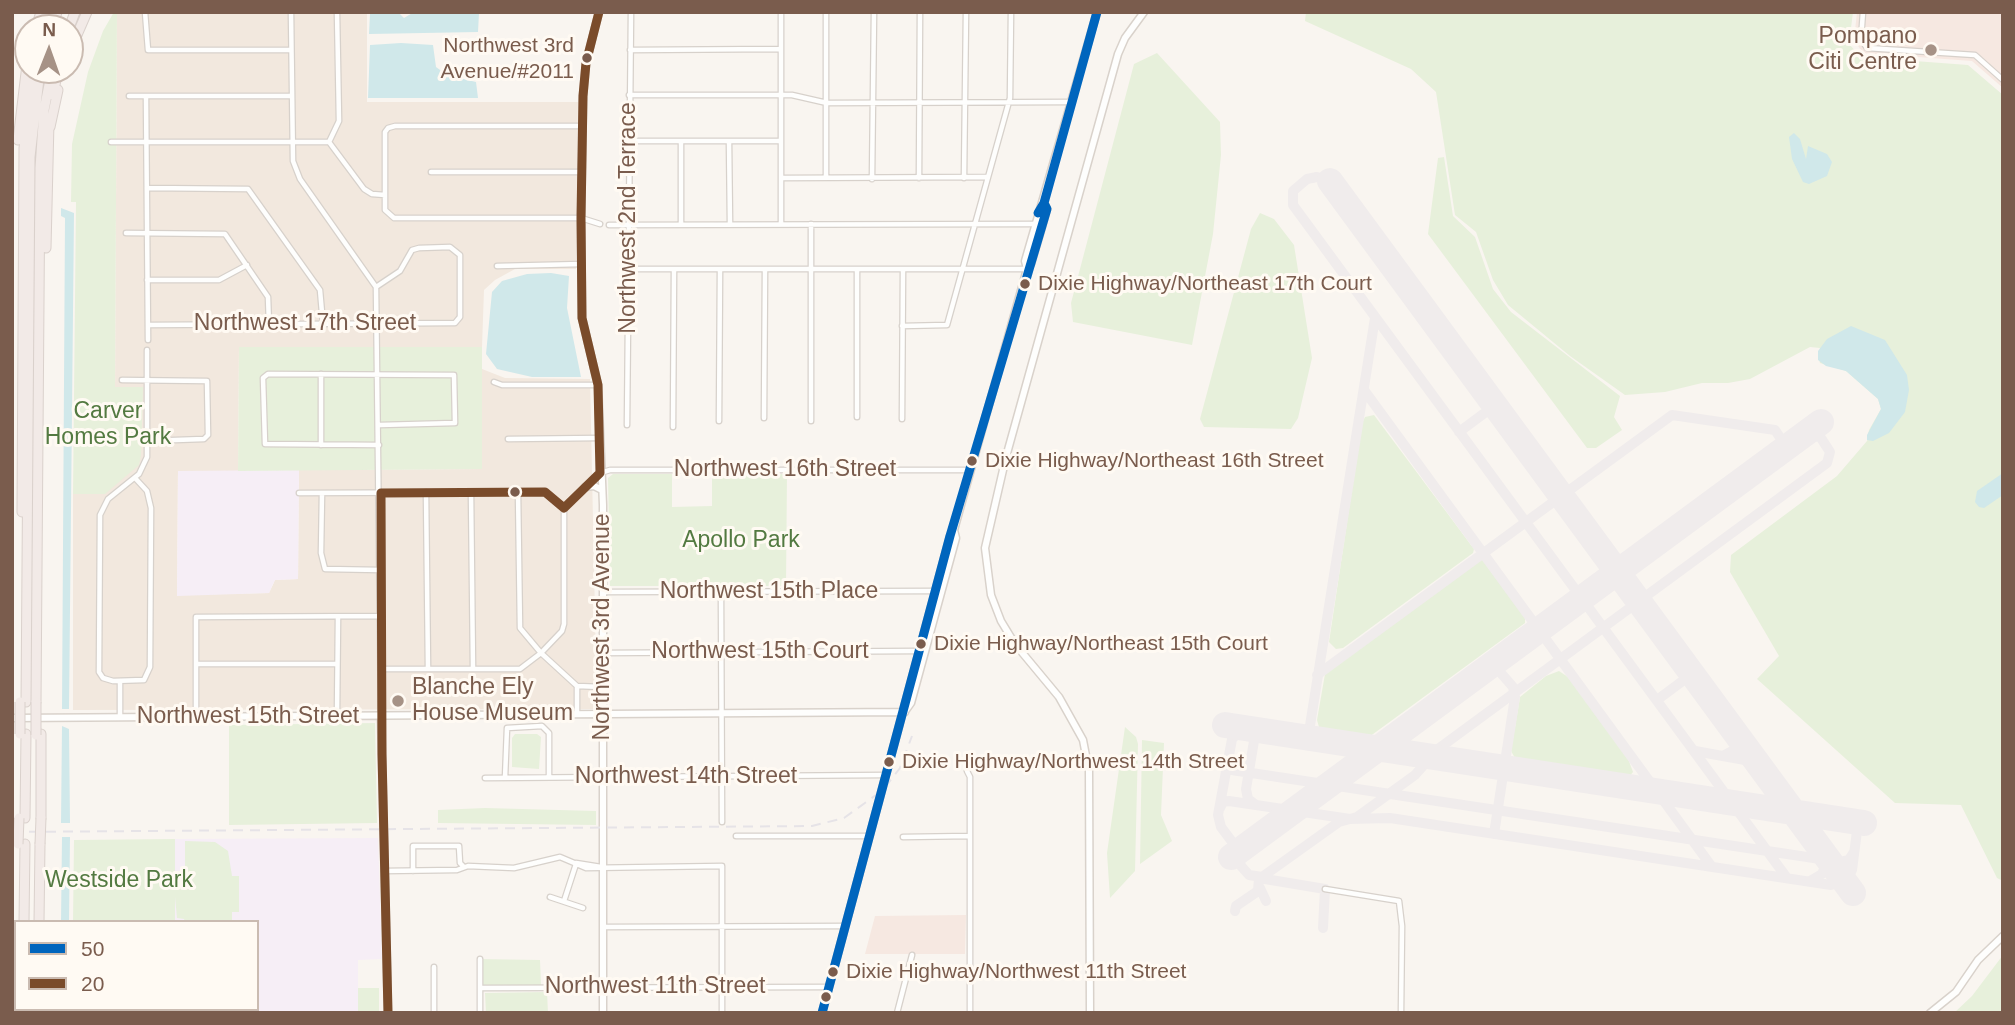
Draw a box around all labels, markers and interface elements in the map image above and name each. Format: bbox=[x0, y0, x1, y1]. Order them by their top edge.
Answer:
north arrow bbox=[14, 14, 84, 84]
text: N bbox=[42, 19, 56, 40]
place label: Pompano Citi Centre bbox=[1808, 23, 1917, 77]
place label: Northwest 3rd Avenue/#2011 bbox=[440, 33, 574, 83]
marker: Pompano Citi Centre bbox=[1923, 42, 1939, 58]
marker: Northwest 3rd Avenue/#2011 bbox=[580, 51, 594, 65]
street label: Northwest 2nd Terrace bbox=[615, 102, 643, 334]
place label: Dixie Highway/Northeast 17th Court bbox=[1038, 271, 1372, 297]
marker: Dixie Highway/Northeast 17th Court bbox=[1018, 277, 1032, 291]
street label: Northwest 17th Street bbox=[194, 310, 416, 338]
park label: Carver Homes Park bbox=[45, 398, 171, 452]
place label: Dixie Highway/Northeast 16th Street bbox=[985, 448, 1323, 474]
marker: Dixie Highway/Northeast 16th Street bbox=[965, 454, 979, 468]
street label: Northwest 16th Street bbox=[674, 456, 896, 484]
unlabelled marker bbox=[508, 485, 522, 499]
street label: Northwest 3rd Avenue bbox=[589, 513, 617, 741]
park label: Apollo Park bbox=[682, 527, 800, 555]
street label: Northwest 15th Place bbox=[660, 578, 878, 606]
place label: Dixie Highway/Northeast 15th Court bbox=[934, 631, 1268, 657]
marker: Dixie Highway/Northeast 15th Court bbox=[914, 637, 928, 651]
street label: Northwest 15th Court bbox=[651, 638, 869, 666]
place label: Blanche Ely House Museum bbox=[412, 674, 573, 728]
marker: Blanche Ely House Museum bbox=[390, 693, 406, 709]
street label: Northwest 15th Street bbox=[137, 703, 359, 731]
place label: Dixie Highway/Northwest 14th Street bbox=[902, 749, 1244, 775]
marker: Dixie Highway/Northwest 14th Street bbox=[882, 755, 896, 769]
street label: Northwest 14th Street bbox=[575, 763, 797, 791]
park label: Westside Park bbox=[45, 867, 193, 895]
legend bbox=[14, 920, 259, 1011]
text: 50 bbox=[81, 937, 104, 960]
place label: Dixie Highway/Northwest 11th Street bbox=[846, 959, 1186, 985]
marker: Dixie Highway/Northwest 11th Street bbox=[826, 965, 840, 979]
text: 20 bbox=[81, 972, 104, 995]
street label: Northwest 11th Street bbox=[545, 973, 765, 1001]
unlabelled marker bbox=[819, 990, 833, 1004]

